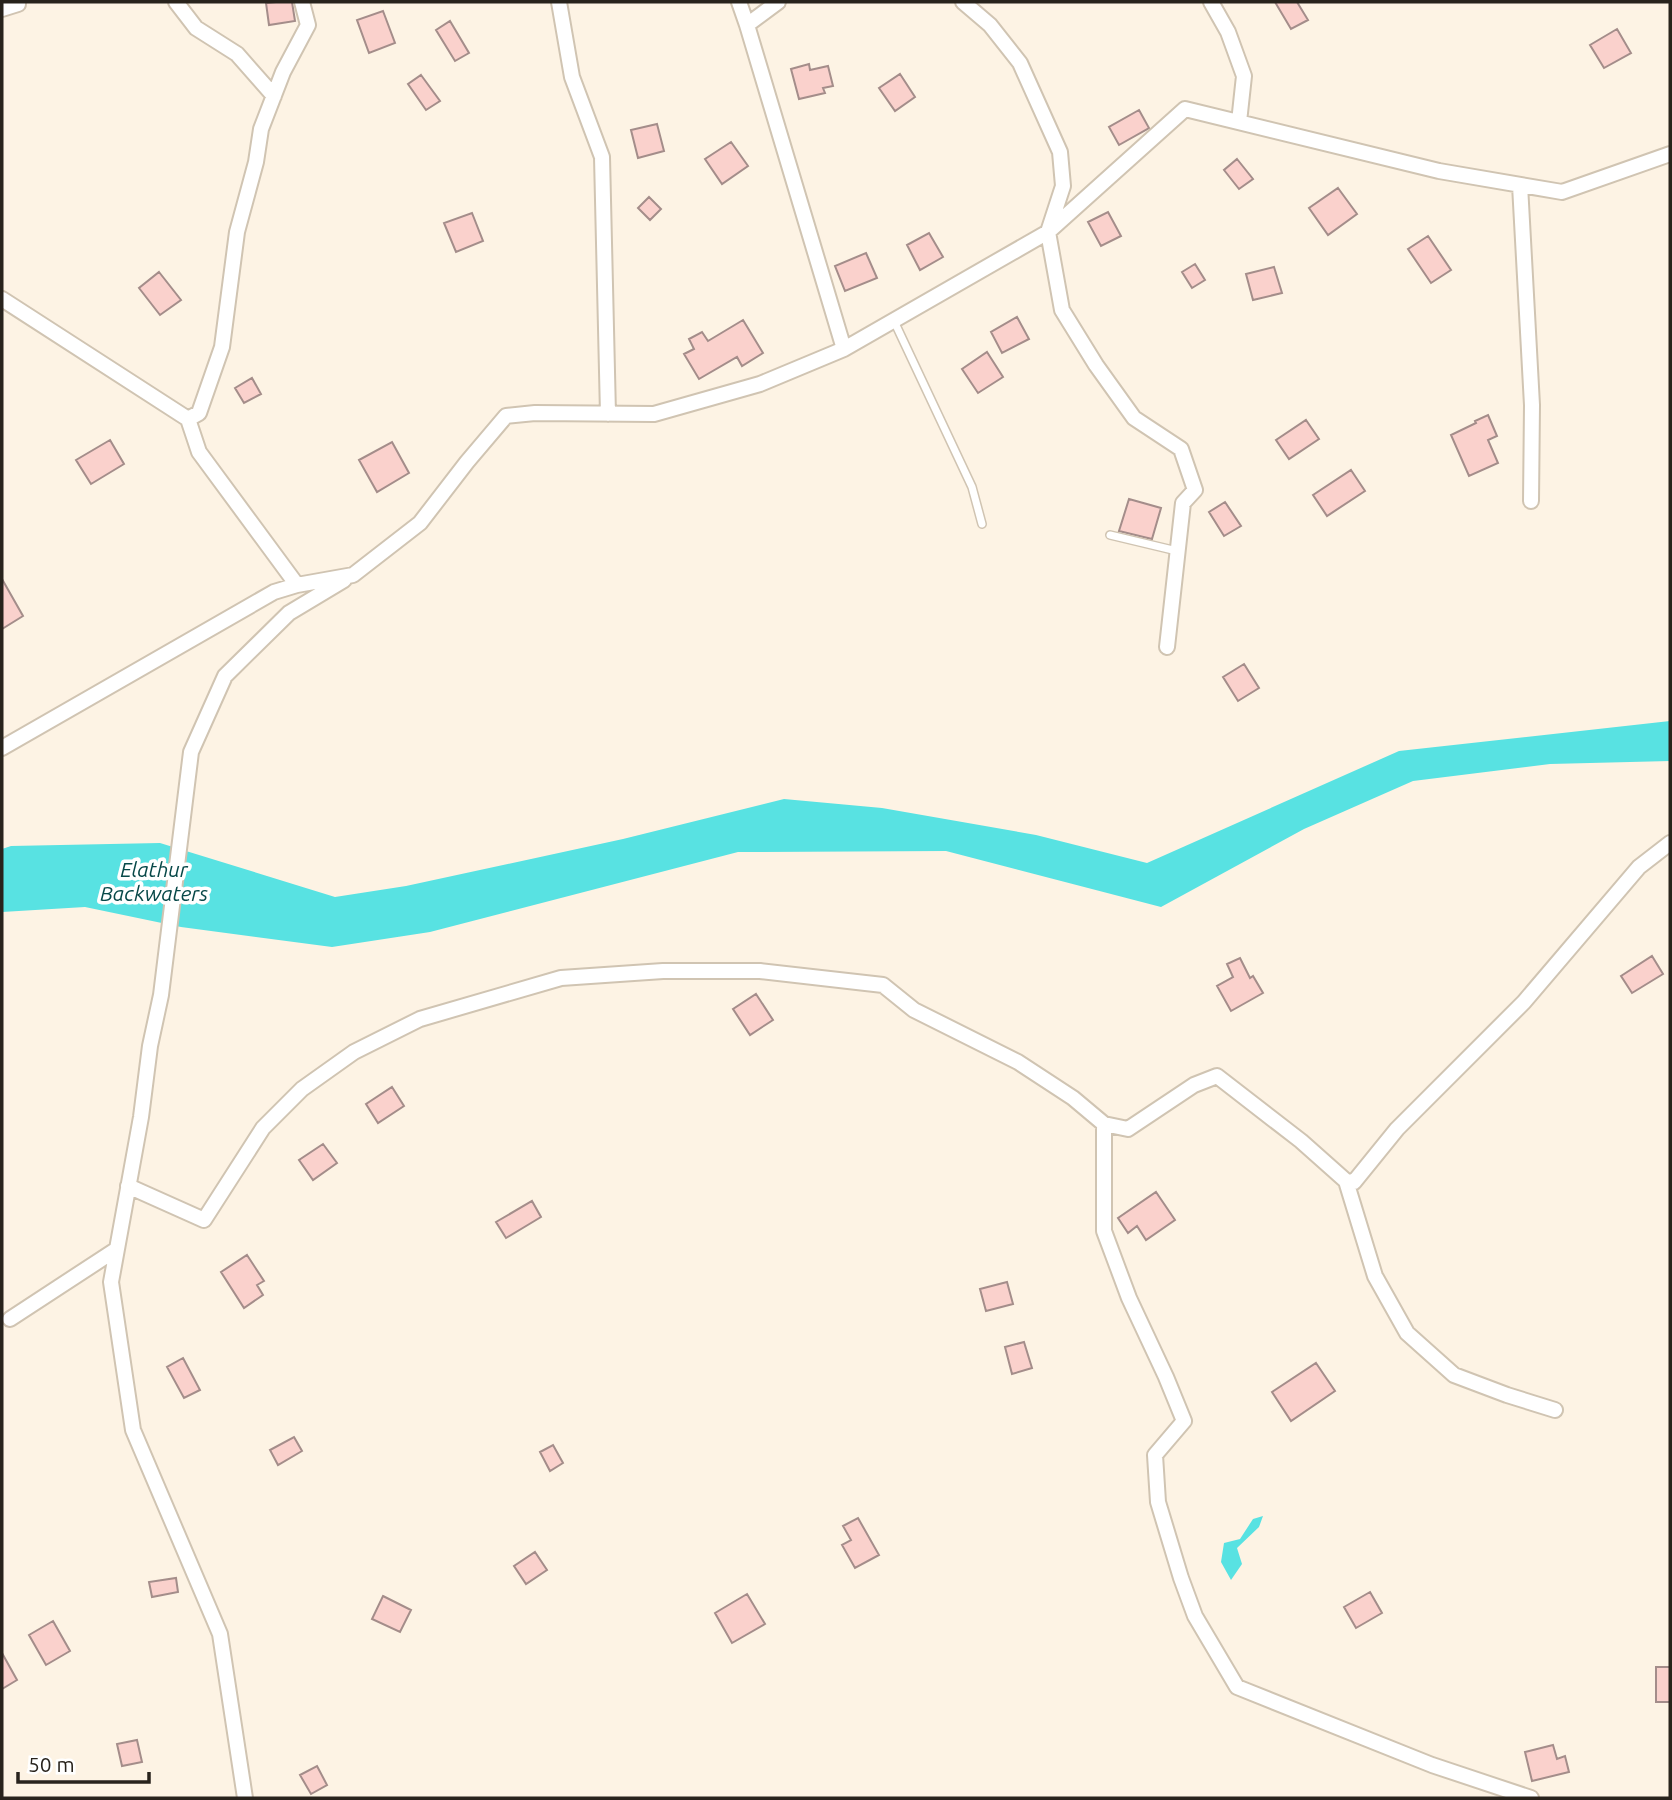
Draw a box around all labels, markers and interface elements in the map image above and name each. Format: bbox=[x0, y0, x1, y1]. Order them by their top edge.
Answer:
water label: Elathur Backwaters bbox=[100, 857, 208, 905]
scale bar bbox=[18, 1741, 149, 1785]
text: 50 m bbox=[28, 1752, 75, 1776]

